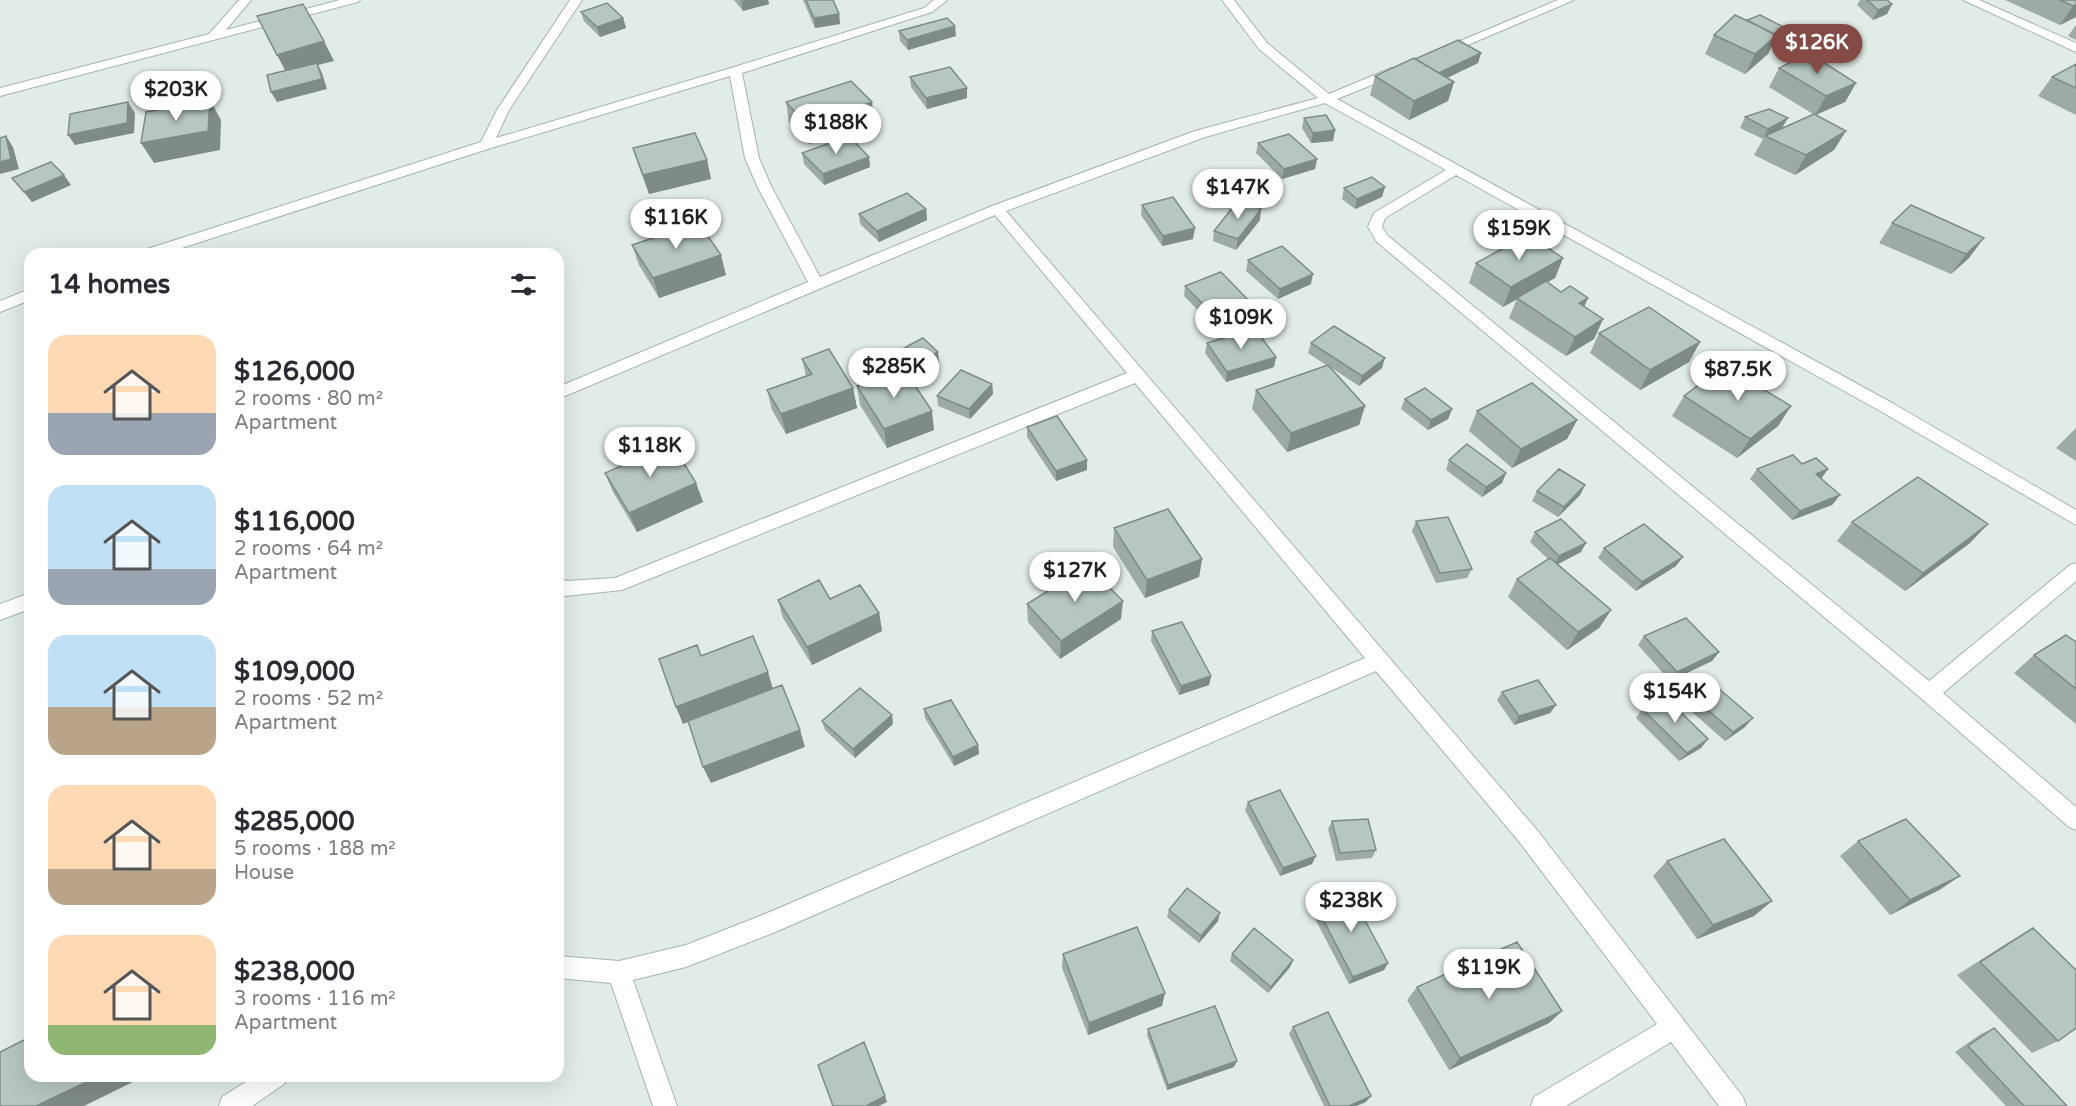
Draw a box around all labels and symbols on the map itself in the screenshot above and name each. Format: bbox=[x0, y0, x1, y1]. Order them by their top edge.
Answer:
pin: $126K bbox=[1775, 24, 1859, 75]
pin: $203K bbox=[134, 71, 218, 122]
pin: $188K bbox=[794, 104, 878, 155]
pin: $147K bbox=[1196, 169, 1280, 220]
pin: $116K bbox=[634, 199, 718, 250]
pin: $159K bbox=[1477, 210, 1561, 261]
pin: $109K bbox=[1199, 299, 1283, 350]
pin: $285K bbox=[852, 348, 936, 399]
pin: $87.5K bbox=[1689, 351, 1787, 402]
pin: $118K bbox=[608, 427, 692, 478]
pin: $127K bbox=[1033, 552, 1117, 603]
pin: $154K bbox=[1633, 673, 1717, 724]
pin: $238K bbox=[1309, 882, 1393, 933]
pin: $119K bbox=[1447, 949, 1531, 1000]

